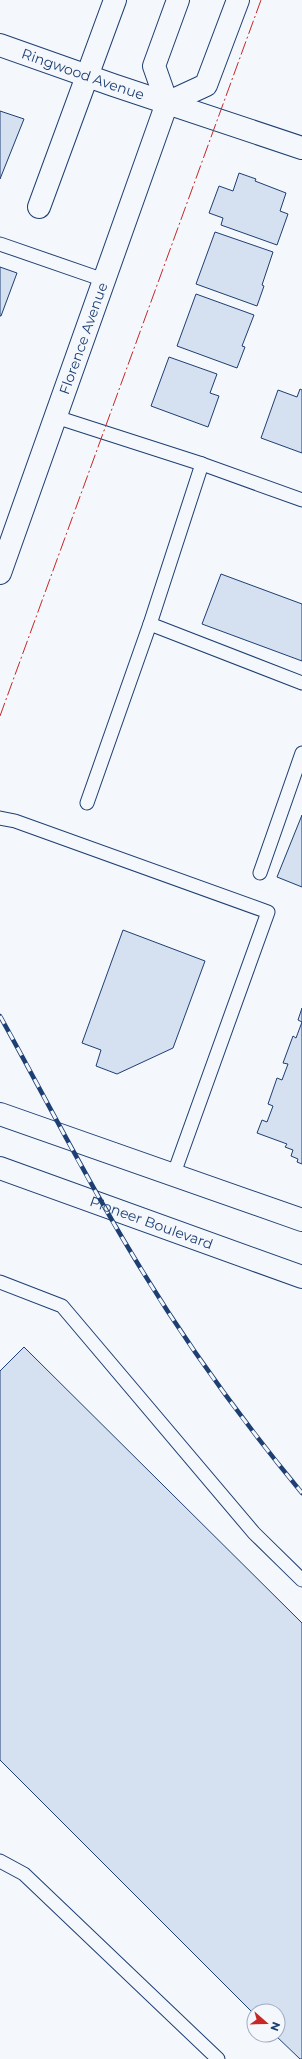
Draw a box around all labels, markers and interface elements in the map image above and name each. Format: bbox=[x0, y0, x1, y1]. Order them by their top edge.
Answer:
street label: Ringwood Avenue bbox=[19, 44, 147, 104]
street label: Florence Avenue bbox=[55, 280, 112, 397]
street label: Pioneer Boulevard bbox=[87, 1192, 216, 1253]
north arrow bbox=[246, 2003, 286, 2043]
text: N bbox=[267, 2020, 283, 2033]

